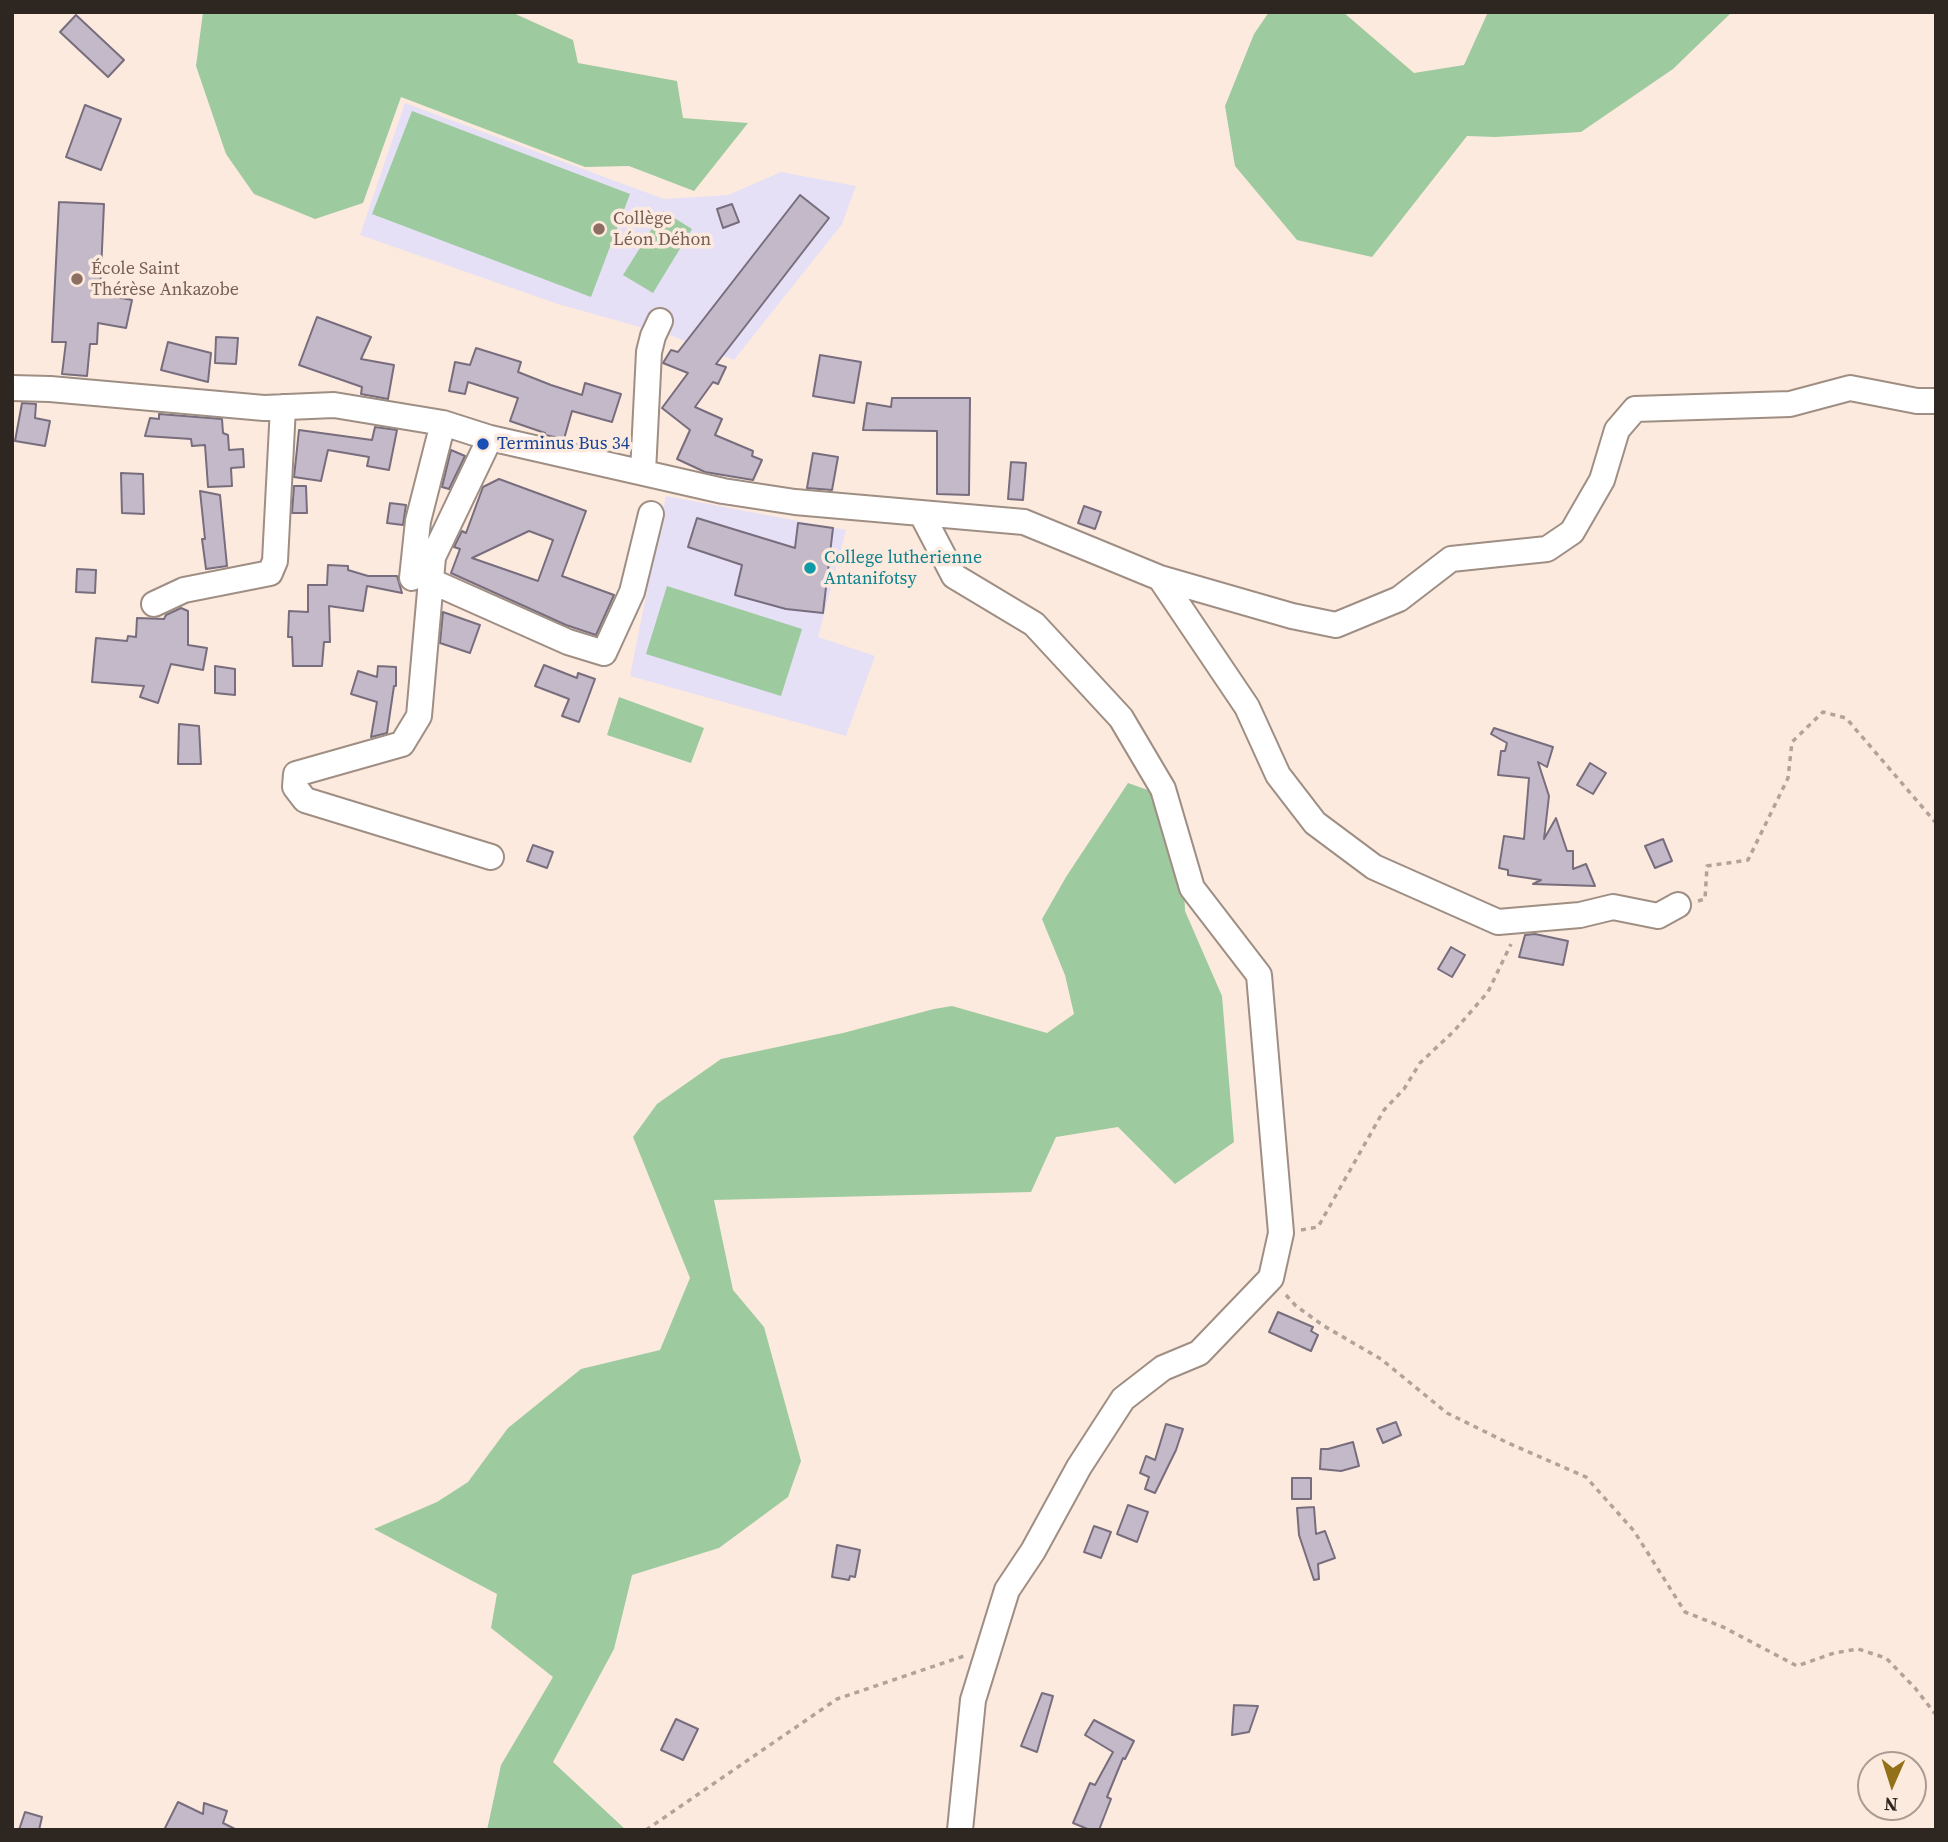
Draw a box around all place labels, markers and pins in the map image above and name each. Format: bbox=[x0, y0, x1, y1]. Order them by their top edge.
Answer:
place label: Collège Léon Déhon bbox=[613, 208, 711, 250]
marker: Collège Léon Déhon bbox=[591, 221, 607, 237]
place label: École Saint Thérèse Ankazobe bbox=[91, 258, 239, 300]
marker: École Saint Thérèse Ankazobe bbox=[69, 271, 85, 287]
place label: Terminus Bus 34 bbox=[497, 433, 630, 455]
marker: Terminus Bus 34 bbox=[475, 436, 491, 452]
place label: College lutherienne Antanifotsy bbox=[824, 547, 982, 590]
marker: College lutherienne Antanifotsy bbox=[802, 560, 818, 576]

